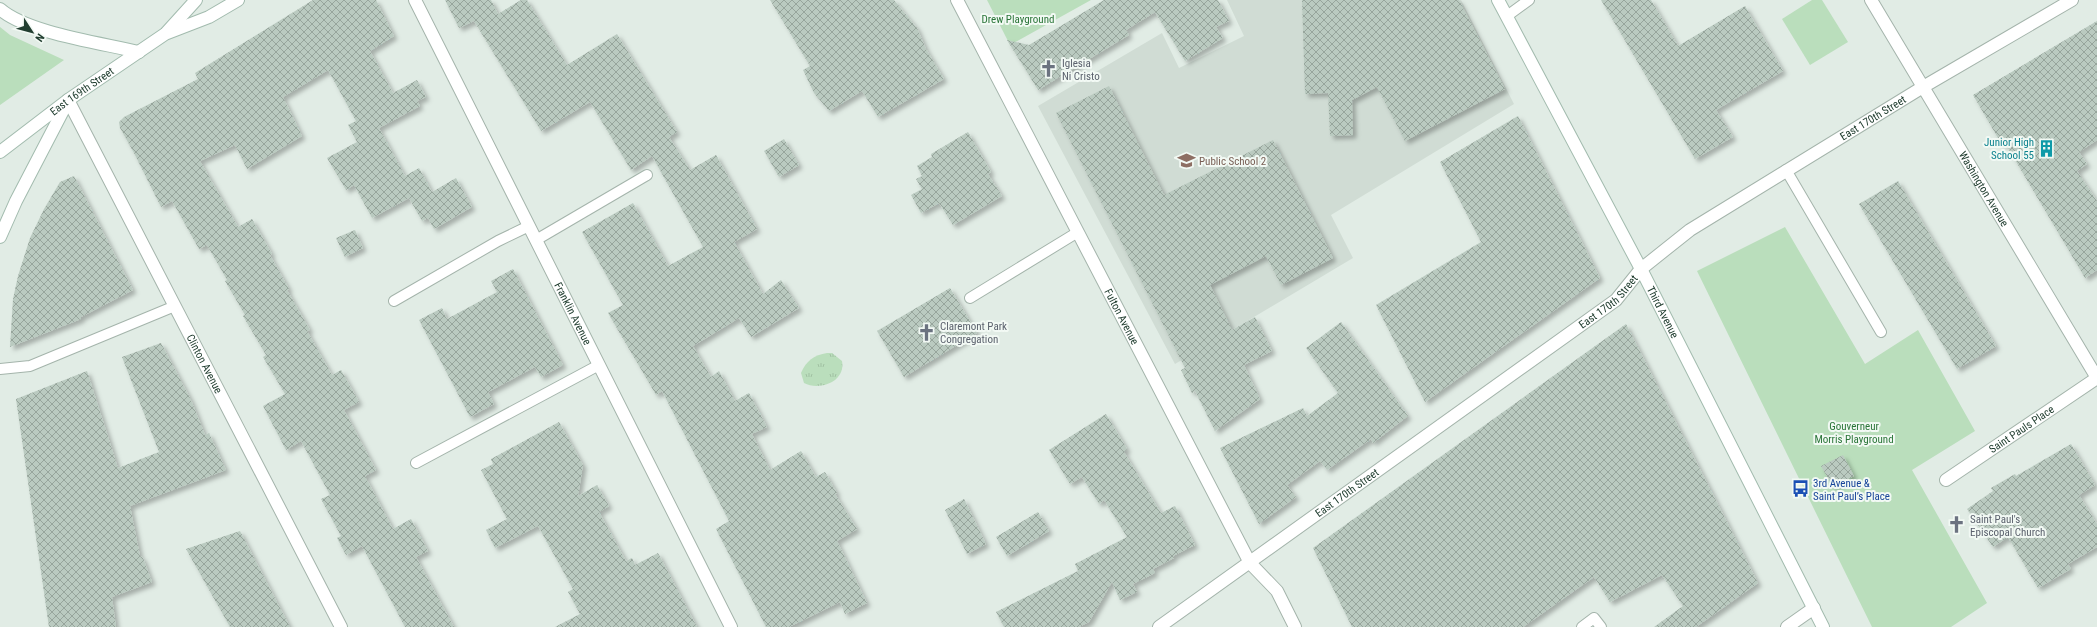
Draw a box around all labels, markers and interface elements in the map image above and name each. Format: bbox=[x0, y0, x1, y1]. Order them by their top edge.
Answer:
north arrow bbox=[12, 12, 52, 52]
park label: Drew Playground bbox=[982, 13, 1054, 26]
text: N bbox=[32, 31, 47, 44]
place label: Iglesia Ni Cristo bbox=[1062, 57, 1100, 83]
church icon: Iglesia Ni Cristo bbox=[1039, 59, 1059, 79]
street label: East 169th Street bbox=[48, 65, 116, 118]
street label: East 170th Street bbox=[1838, 93, 1908, 143]
place label: Junior High School 55 bbox=[1984, 136, 2034, 162]
building icon: Junior High School 55 bbox=[2037, 138, 2057, 158]
street label: Washington Avenue bbox=[1956, 149, 2011, 229]
school or university icon: Public School 2 bbox=[1176, 151, 1196, 171]
place label: Public School 2 bbox=[1199, 155, 1266, 168]
street label: East 170th Street bbox=[1576, 273, 1641, 331]
street label: Franklin Avenue bbox=[551, 280, 594, 347]
street label: Third Avenue bbox=[1644, 284, 1681, 340]
street label: Fulton Avenue bbox=[1101, 287, 1141, 347]
place label: Claremont Park Congregation bbox=[940, 320, 1007, 346]
church icon: Claremont Park Congregation bbox=[917, 322, 937, 342]
street label: Clinton Avenue bbox=[183, 332, 225, 396]
street label: Saint Pauls Place bbox=[1987, 403, 2057, 456]
park label: Gouverneur Morris Playground bbox=[1814, 420, 1894, 446]
street label: East 170th Street bbox=[1313, 466, 1381, 520]
place label: 3rd Avenue & Saint Paul’s Place bbox=[1813, 477, 1890, 503]
bus stop icon: 3rd Avenue & Saint Paul’s Place bbox=[1790, 479, 1810, 499]
place label: Saint Paul's Episcopal Church bbox=[1970, 513, 2045, 539]
church icon: Saint Paul's Episcopal Church bbox=[1947, 515, 1967, 535]

